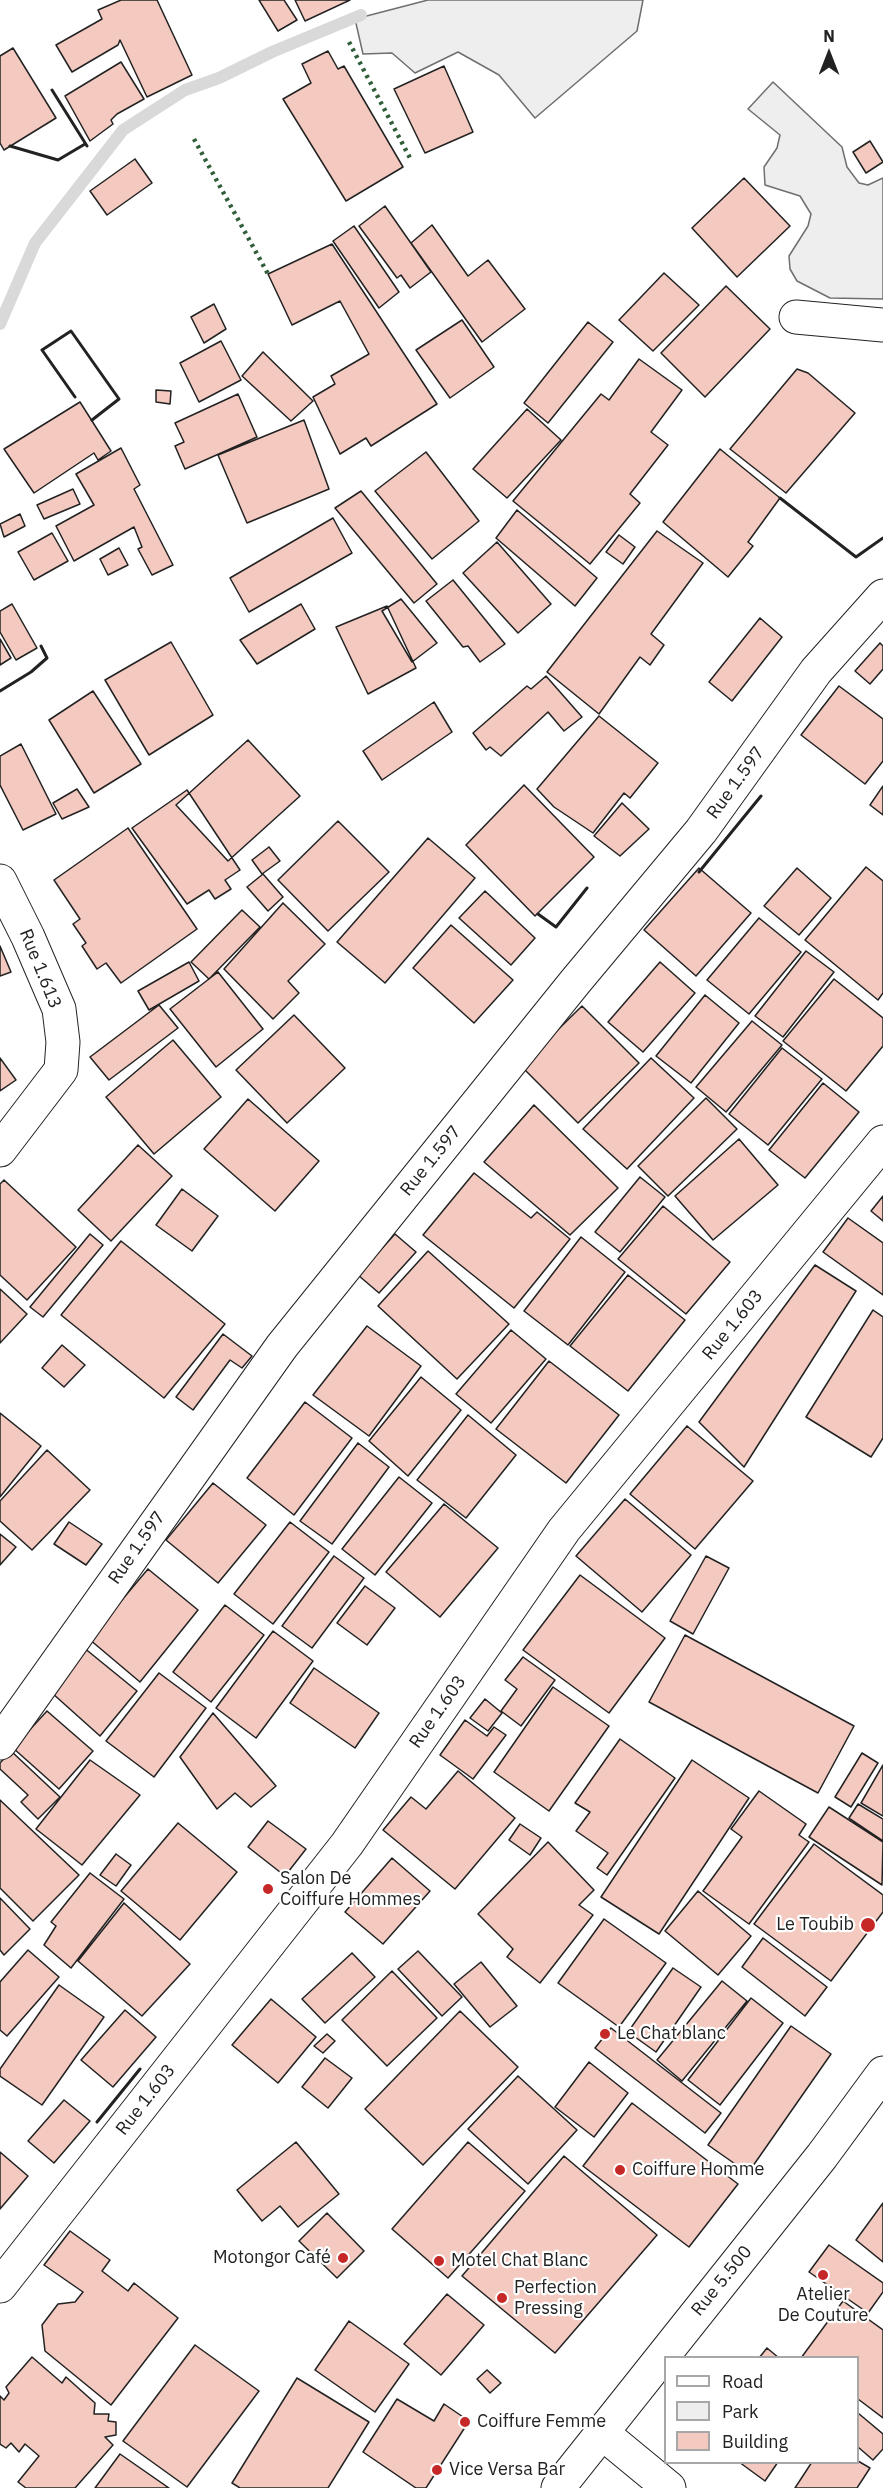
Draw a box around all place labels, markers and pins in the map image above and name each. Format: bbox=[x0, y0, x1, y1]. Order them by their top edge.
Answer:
place label: Salon De Coiffure Hommes bbox=[280, 1868, 421, 1910]
marker: Salon De Coiffure Hommes bbox=[261, 1882, 275, 1896]
place label: Le Toubib bbox=[776, 1914, 854, 1936]
marker: Le Toubib bbox=[859, 1916, 877, 1934]
place label: Le Chat blanc bbox=[617, 2023, 726, 2045]
marker: Le Chat blanc bbox=[598, 2027, 612, 2041]
place label: Coiffure Homme bbox=[632, 2159, 764, 2181]
marker: Coiffure Homme bbox=[613, 2163, 627, 2177]
place label: Motongor Café bbox=[213, 2247, 331, 2269]
place label: Motel Chat Blanc bbox=[451, 2250, 588, 2272]
marker: Motongor Café bbox=[336, 2251, 350, 2265]
marker: Motel Chat Blanc bbox=[432, 2254, 446, 2268]
marker: Atelier De Couture bbox=[816, 2268, 830, 2282]
place label: Perfection Pressing bbox=[514, 2277, 597, 2320]
place label: Atelier De Couture bbox=[778, 2284, 868, 2326]
marker: Perfection Pressing bbox=[495, 2291, 509, 2305]
place label: Coiffure Femme bbox=[477, 2411, 606, 2433]
marker: Coiffure Femme bbox=[458, 2415, 472, 2429]
place label: Vice Versa Bar bbox=[449, 2459, 565, 2481]
marker: Vice Versa Bar bbox=[430, 2463, 444, 2477]

